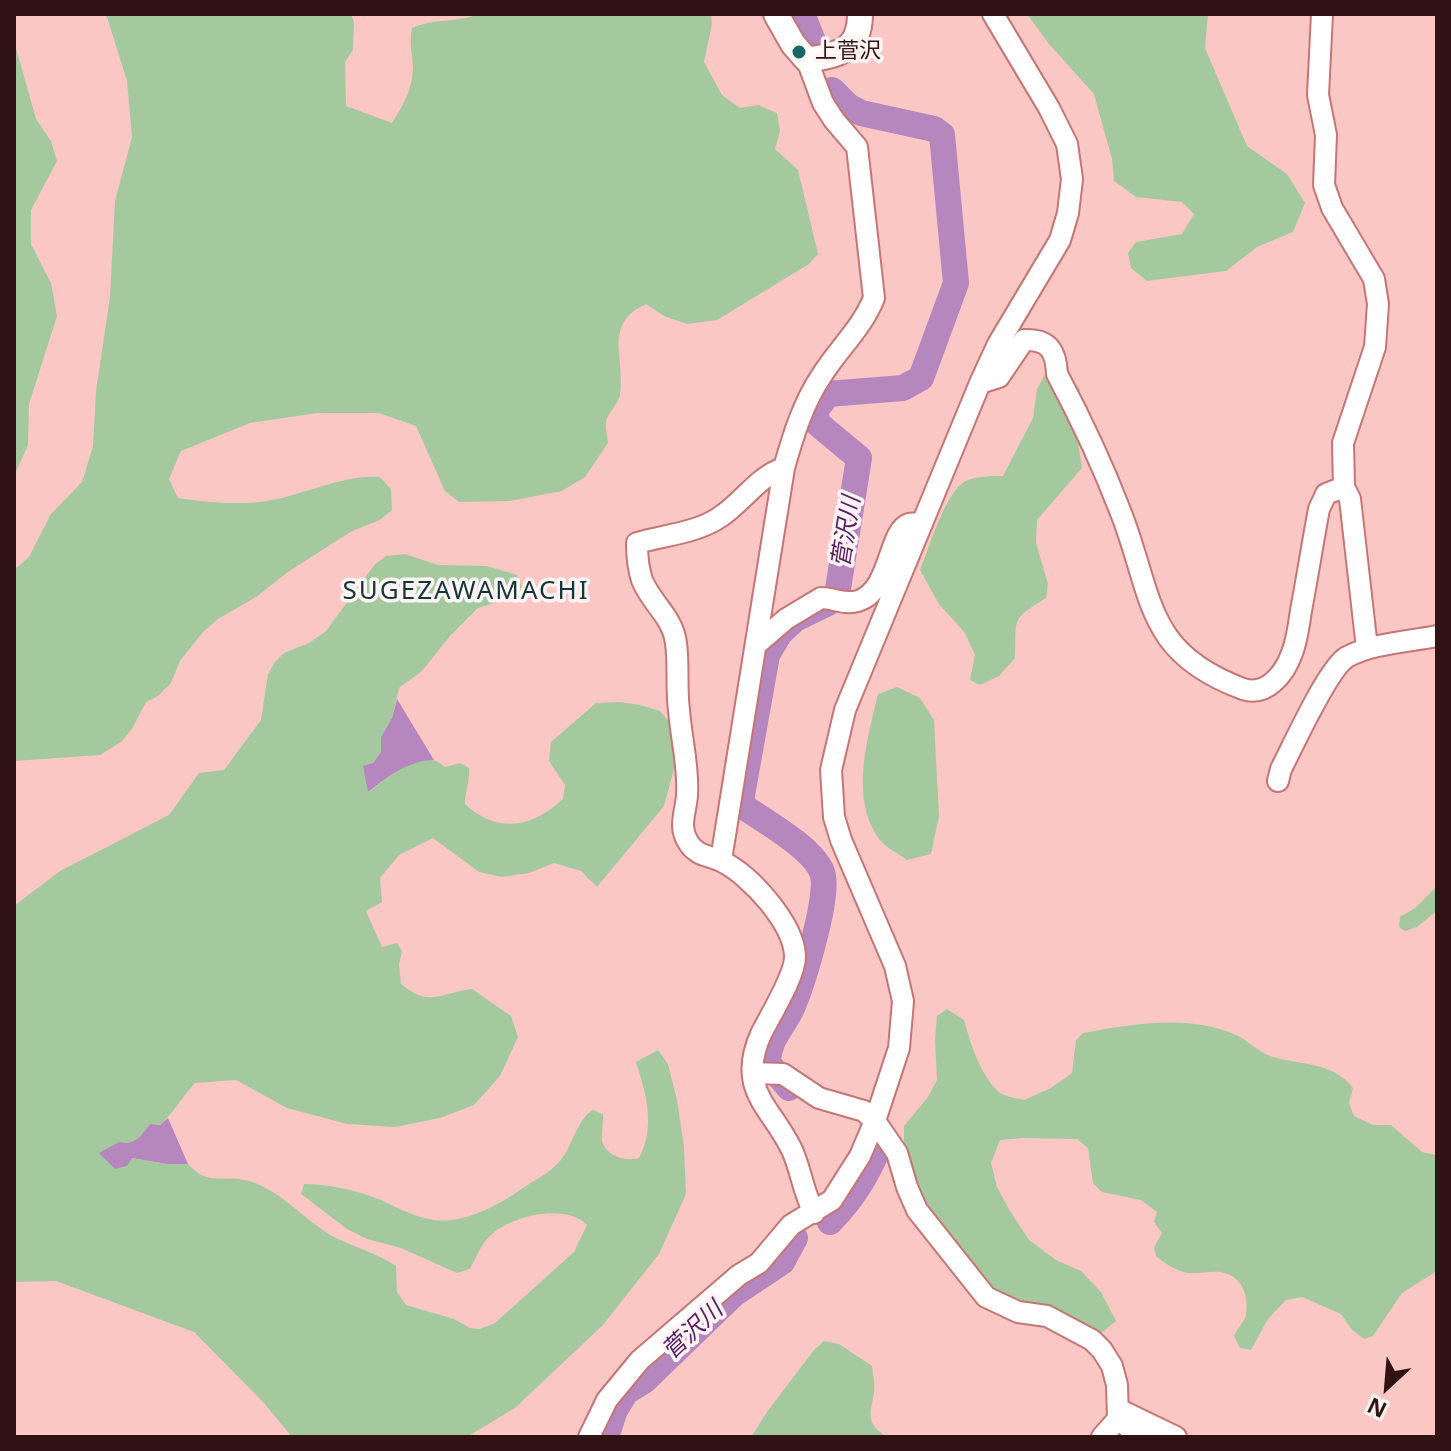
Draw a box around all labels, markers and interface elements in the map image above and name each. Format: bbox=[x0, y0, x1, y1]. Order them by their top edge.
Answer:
place label: 上菅沢 bbox=[815, 39, 881, 65]
marker: 上菅沢 bbox=[790, 43, 808, 61]
water label: 菅沢川 bbox=[827, 494, 867, 570]
district label: SUGEZAWAMACHI bbox=[342, 576, 590, 608]
water label: 菅沢川 bbox=[657, 1296, 729, 1366]
north arrow bbox=[1347, 1347, 1427, 1427]
text: N bbox=[1362, 1391, 1391, 1426]

